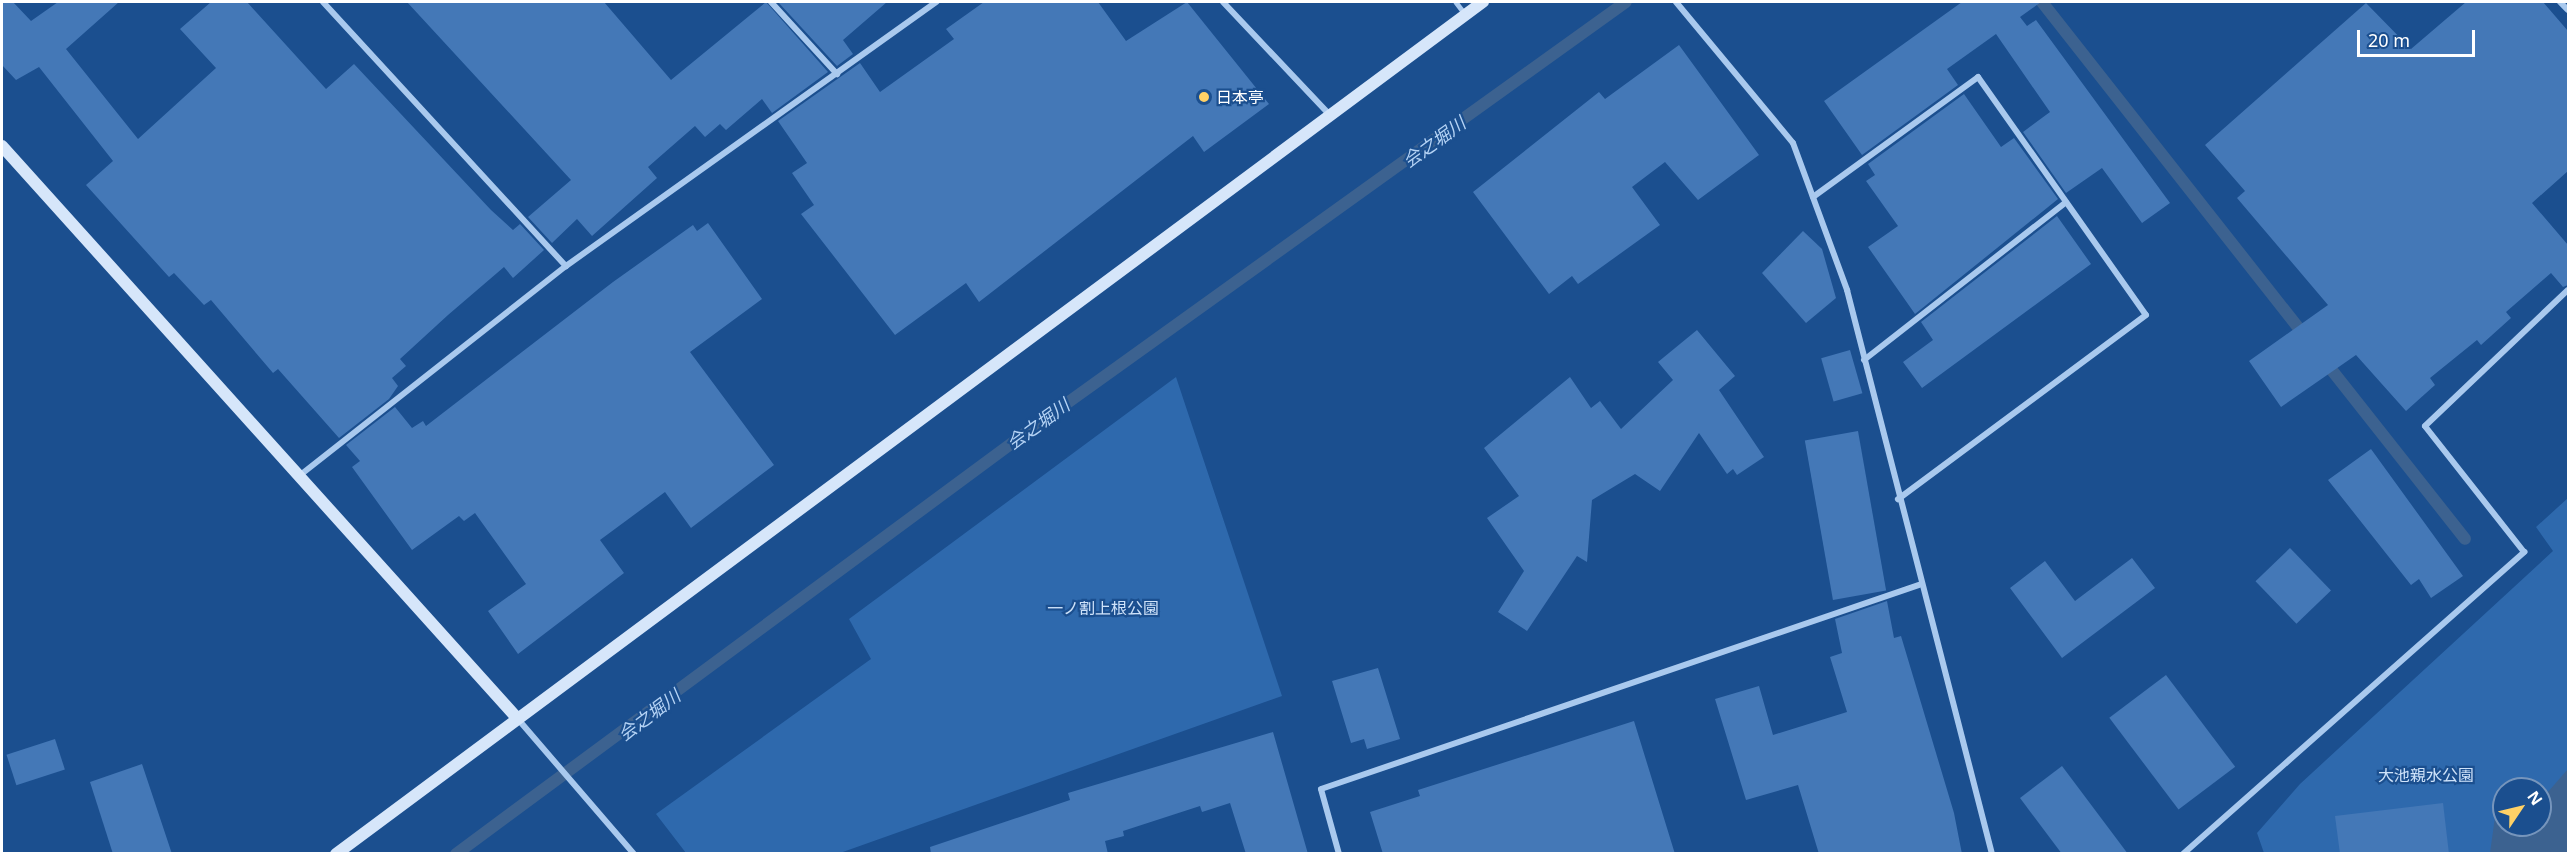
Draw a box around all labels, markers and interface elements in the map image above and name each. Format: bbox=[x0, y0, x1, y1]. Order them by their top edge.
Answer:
scale bar bbox=[2360, 18, 2478, 56]
text: 20 m bbox=[2368, 28, 2410, 52]
place label: 日本亭 bbox=[1216, 87, 1264, 107]
marker: 日本亭 bbox=[1197, 90, 1211, 104]
water label: 会之堀川 bbox=[1399, 112, 1469, 172]
water label: 会之堀川 bbox=[1003, 394, 1073, 454]
park label: 一ノ割上根公園 bbox=[1047, 598, 1159, 618]
water label: 会之堀川 bbox=[614, 685, 684, 745]
park label: 大池親水公園 bbox=[2378, 765, 2474, 785]
north arrow bbox=[2492, 777, 2552, 837]
text: N bbox=[2522, 786, 2548, 809]

